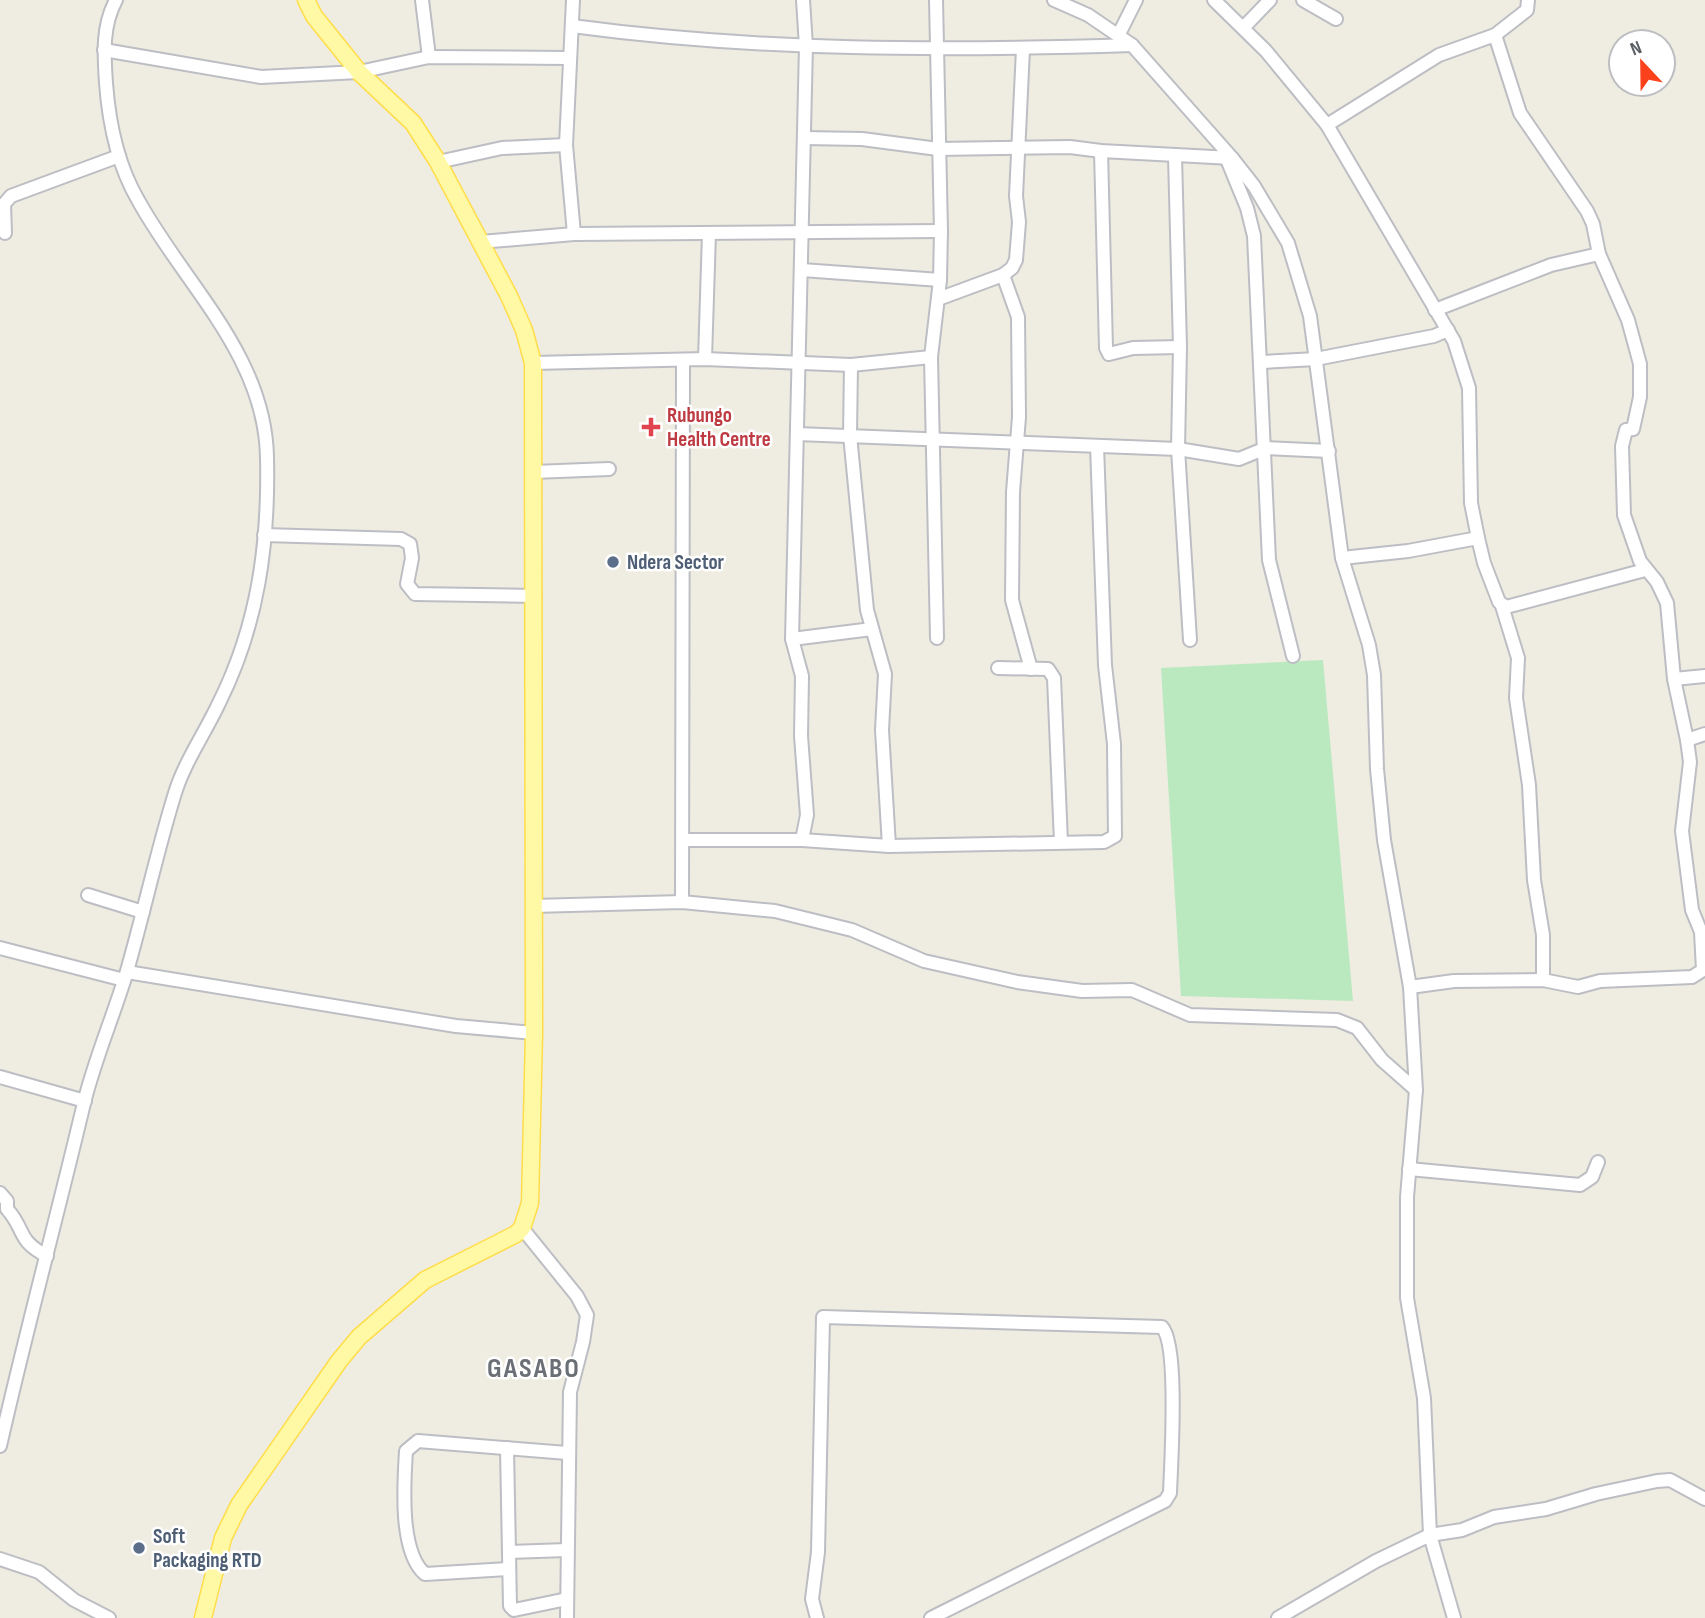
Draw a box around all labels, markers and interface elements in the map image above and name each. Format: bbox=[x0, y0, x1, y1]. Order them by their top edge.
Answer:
north arrow bbox=[1607, 28, 1677, 98]
text: N bbox=[1627, 36, 1645, 61]
place label: Rubungo Health Centre bbox=[667, 403, 771, 452]
marker: Rubungo Health Centre bbox=[641, 417, 661, 437]
place label: Ndera Sector bbox=[627, 550, 725, 575]
marker: Ndera Sector bbox=[605, 554, 621, 570]
district label: GASABO bbox=[487, 1352, 581, 1385]
place label: Soft Packaging RTD bbox=[153, 1524, 262, 1573]
marker: Soft Packaging RTD bbox=[131, 1540, 147, 1556]

